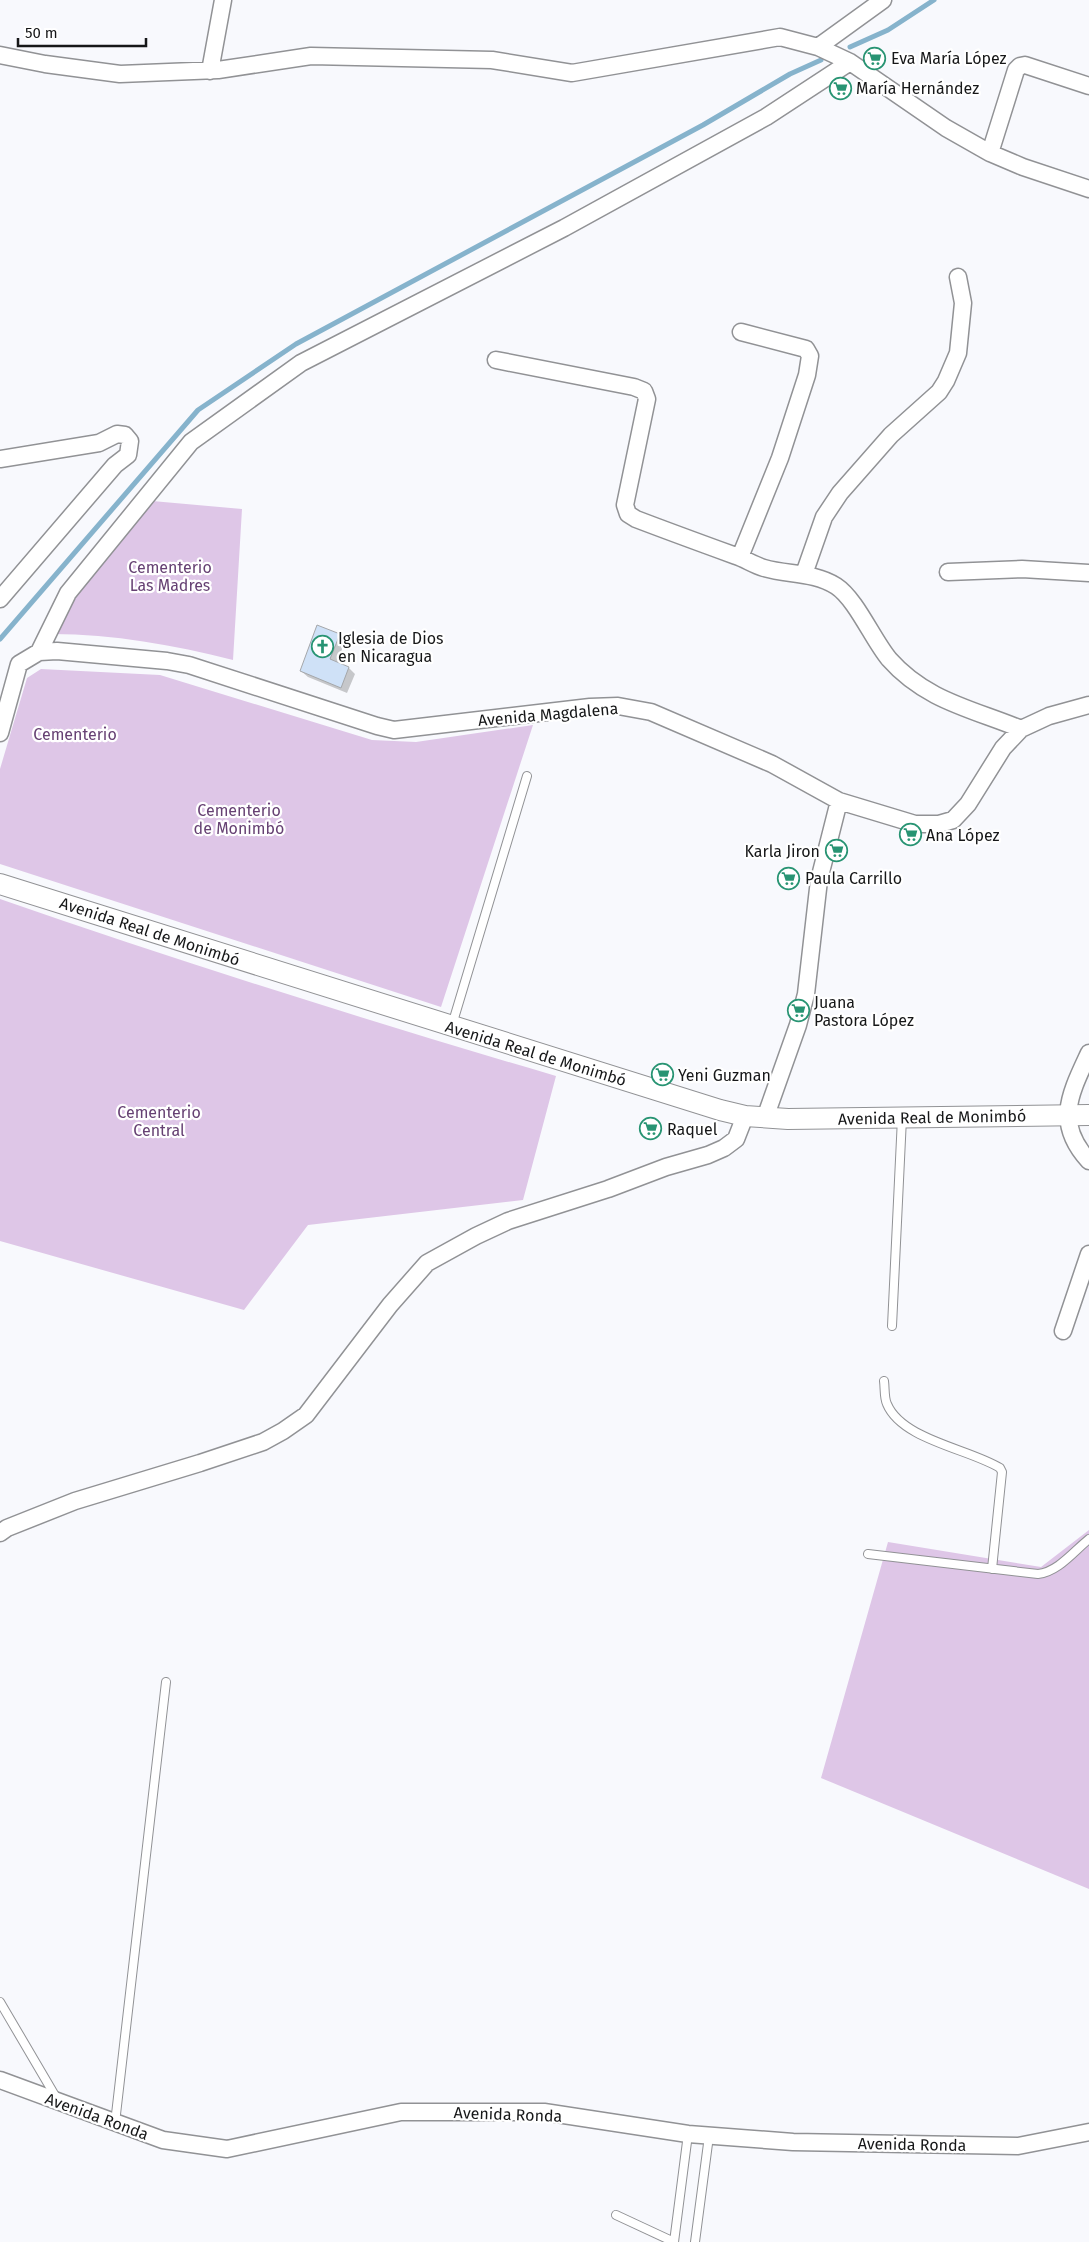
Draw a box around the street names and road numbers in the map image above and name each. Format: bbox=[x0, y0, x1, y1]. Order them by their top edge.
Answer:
street label: Avenida Magdalena bbox=[477, 699, 619, 730]
street label: Avenida Real de Monimbó bbox=[57, 893, 242, 970]
street label: Avenida Real de Monimbó bbox=[443, 1017, 629, 1090]
street label: Avenida Real de Monimbó bbox=[838, 1106, 1026, 1129]
street label: Avenida Ronda bbox=[43, 2089, 151, 2144]
street label: Avenida Ronda bbox=[453, 2103, 563, 2126]
street label: Avenida Ronda bbox=[858, 2134, 966, 2155]

